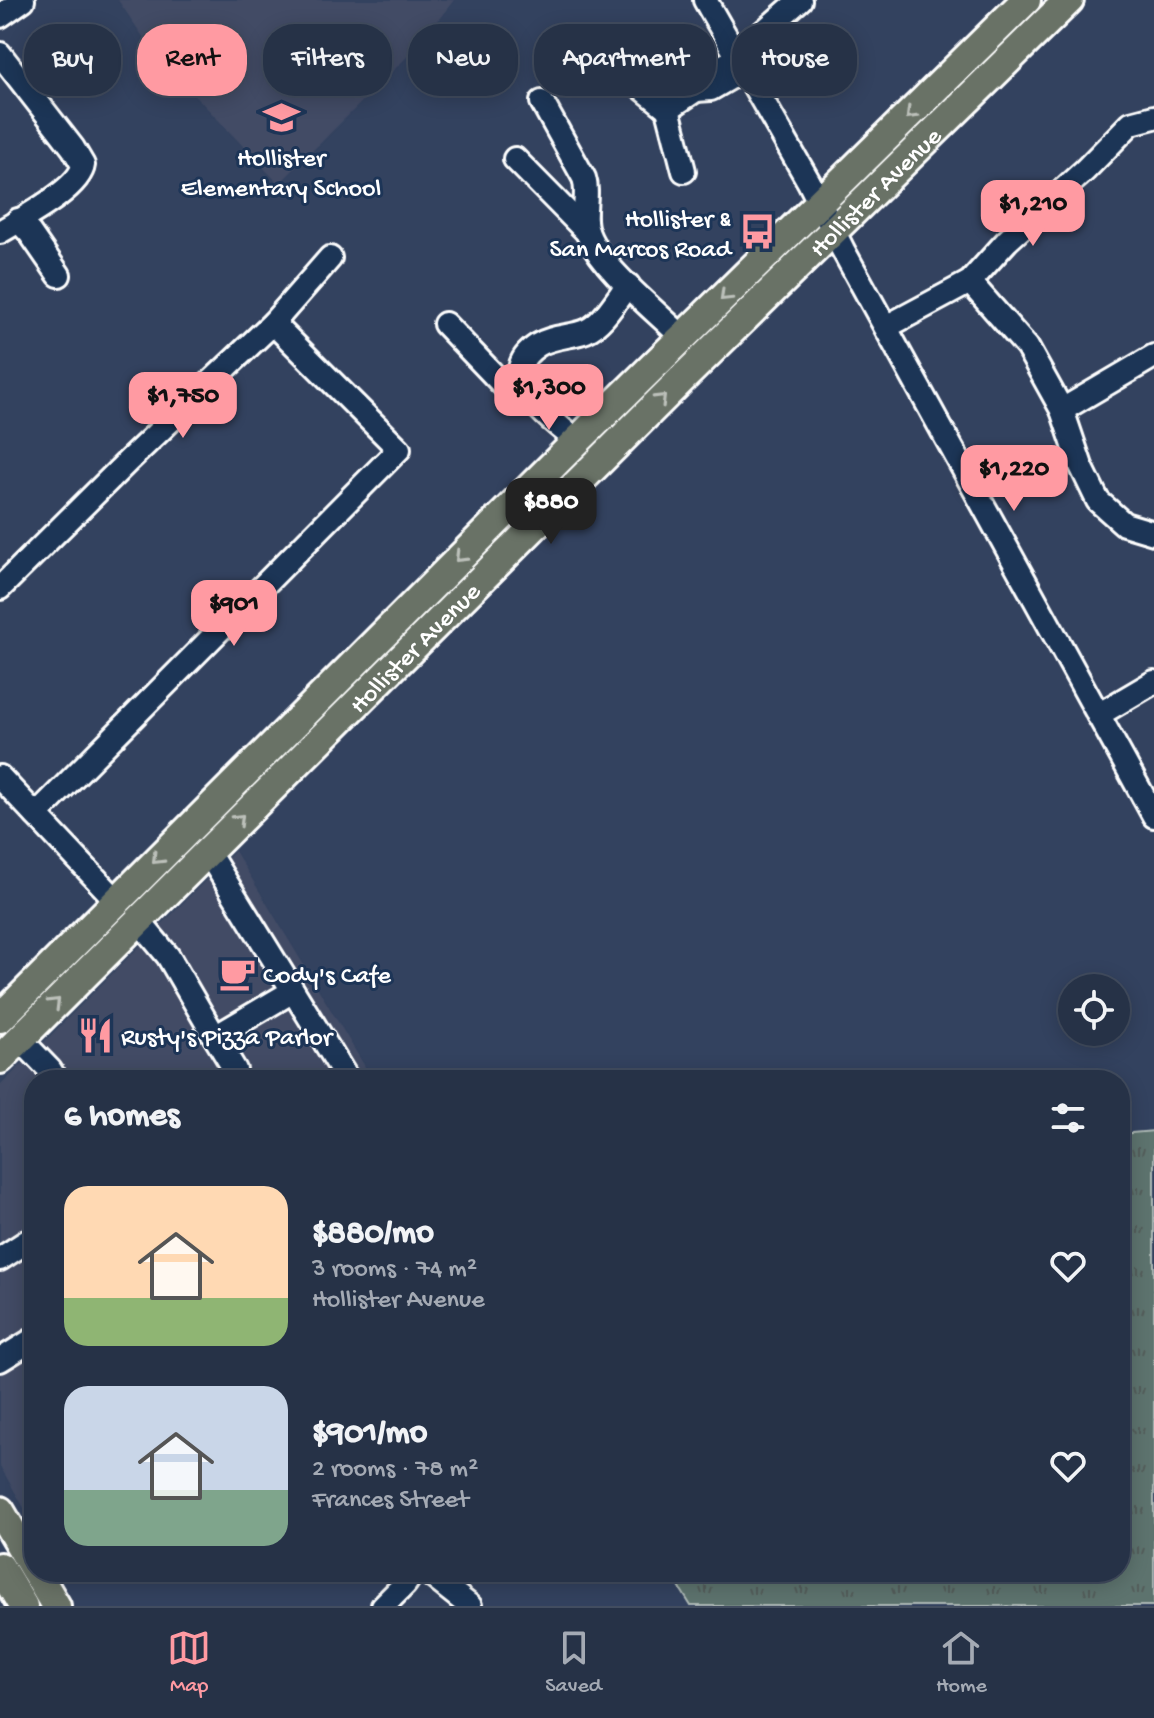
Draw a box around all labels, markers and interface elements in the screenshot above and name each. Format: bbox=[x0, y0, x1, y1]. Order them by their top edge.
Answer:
chip: Buy bbox=[24, 24, 121, 96]
chip: Rent bbox=[137, 24, 247, 96]
chip: Filters bbox=[263, 24, 392, 96]
chip: New bbox=[408, 24, 518, 96]
chip: Apartment bbox=[534, 24, 716, 96]
chip: House bbox=[732, 24, 857, 96]
school or university icon: Hollister Elementary School bbox=[262, 98, 300, 136]
one-way arrow bbox=[906, 105, 920, 119]
street label: Hollister Avenue bbox=[805, 122, 950, 266]
place label: Hollister Elementary School bbox=[181, 145, 381, 206]
pin: $1,210 bbox=[968, 180, 1098, 248]
text: $1,210 bbox=[999, 190, 1067, 221]
place label: Hollister & San Marcos Road bbox=[549, 206, 733, 267]
bus stop icon: Hollister & San Marcos Road bbox=[738, 213, 776, 251]
one-way arrow bbox=[720, 286, 734, 301]
pin: $1,300 bbox=[484, 364, 614, 432]
pin: $1,750 bbox=[118, 372, 248, 440]
text: $1,300 bbox=[512, 374, 586, 405]
text: $1,750 bbox=[147, 382, 219, 413]
one-way arrow bbox=[652, 394, 666, 408]
pin: $1,220 bbox=[949, 445, 1079, 513]
text: $1,220 bbox=[979, 455, 1049, 486]
pin: $880 bbox=[504, 478, 598, 546]
text: $880 bbox=[524, 488, 578, 519]
one-way arrow bbox=[455, 548, 469, 562]
street label: Hollister Avenue bbox=[345, 577, 489, 722]
pin: $901 bbox=[187, 580, 281, 648]
text: $901 bbox=[209, 590, 259, 621]
one-way arrow bbox=[230, 814, 244, 828]
one-way arrow bbox=[152, 850, 166, 864]
cafe icon: Cody's Cafe bbox=[218, 954, 256, 992]
place label: Cody's Cafe bbox=[263, 962, 391, 993]
map controls bbox=[1058, 974, 1130, 1046]
button: locate bbox=[1058, 974, 1130, 1046]
one-way arrow bbox=[46, 998, 60, 1013]
restaurant icon: Rusty's Pizza Parlor bbox=[76, 1016, 114, 1054]
place label: Rusty's Pizza Parlor bbox=[121, 1024, 335, 1055]
icon: filters bbox=[1046, 1096, 1090, 1140]
text: 6 homes bbox=[64, 1098, 179, 1138]
text: $880/mo bbox=[312, 1215, 434, 1255]
icon: home bbox=[128, 1218, 224, 1314]
icon: heart bbox=[1046, 1244, 1090, 1288]
text: 3 rooms · 74 m² bbox=[312, 1255, 477, 1286]
text: Hollister Avenue bbox=[312, 1286, 485, 1317]
text: $901/mo bbox=[312, 1415, 427, 1455]
icon: home bbox=[128, 1418, 224, 1514]
icon: heart bbox=[1046, 1444, 1090, 1488]
text: 2 rooms · 78 m² bbox=[312, 1455, 478, 1486]
text: Frances Street bbox=[312, 1486, 469, 1517]
tab: Map bbox=[167, 1626, 211, 1700]
tab: Saved bbox=[545, 1626, 602, 1700]
tab: Home bbox=[936, 1626, 987, 1700]

